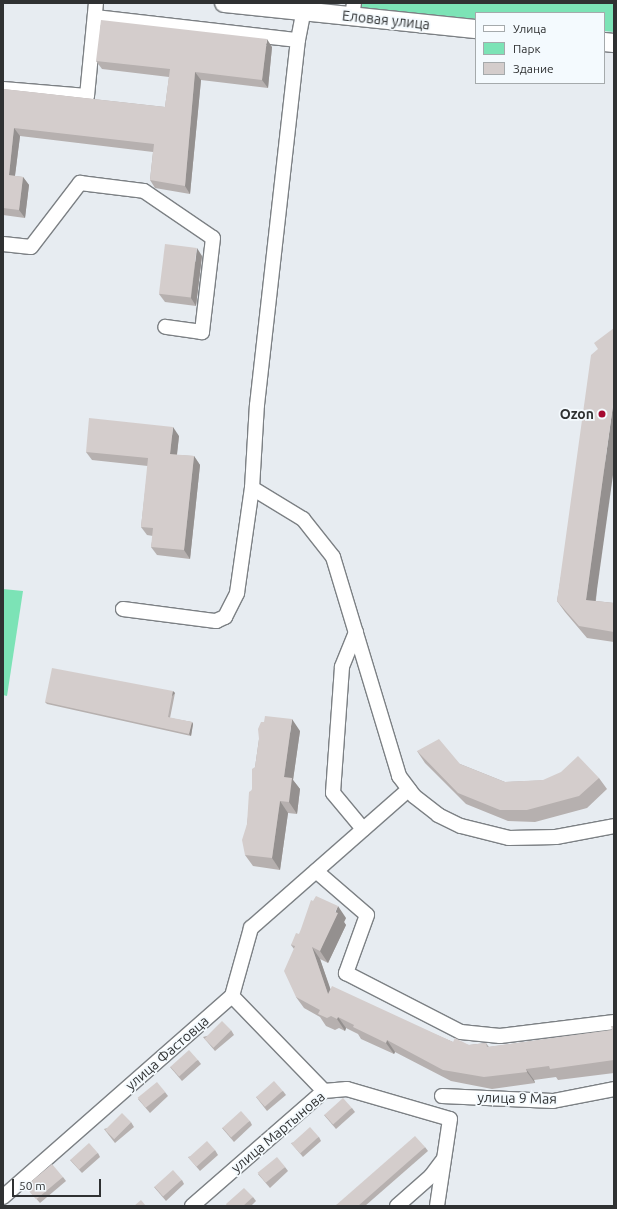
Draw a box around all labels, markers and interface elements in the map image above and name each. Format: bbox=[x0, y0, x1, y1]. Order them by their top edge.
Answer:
street label: Еловая улица bbox=[341, 7, 431, 33]
legend bbox=[475, 12, 605, 84]
text: Улица bbox=[513, 22, 546, 35]
text: Парк bbox=[513, 42, 541, 55]
text: Здание bbox=[513, 62, 554, 75]
place label: Ozon bbox=[560, 406, 594, 422]
marker: Ozon bbox=[597, 409, 607, 419]
street label: улица Фастовца bbox=[122, 1012, 212, 1094]
street label: улица Мартынова bbox=[228, 1088, 328, 1176]
street label: улица 9 Мая bbox=[477, 1089, 557, 1107]
scale bar bbox=[14, 1171, 103, 1197]
text: 50 m bbox=[19, 1179, 46, 1192]

